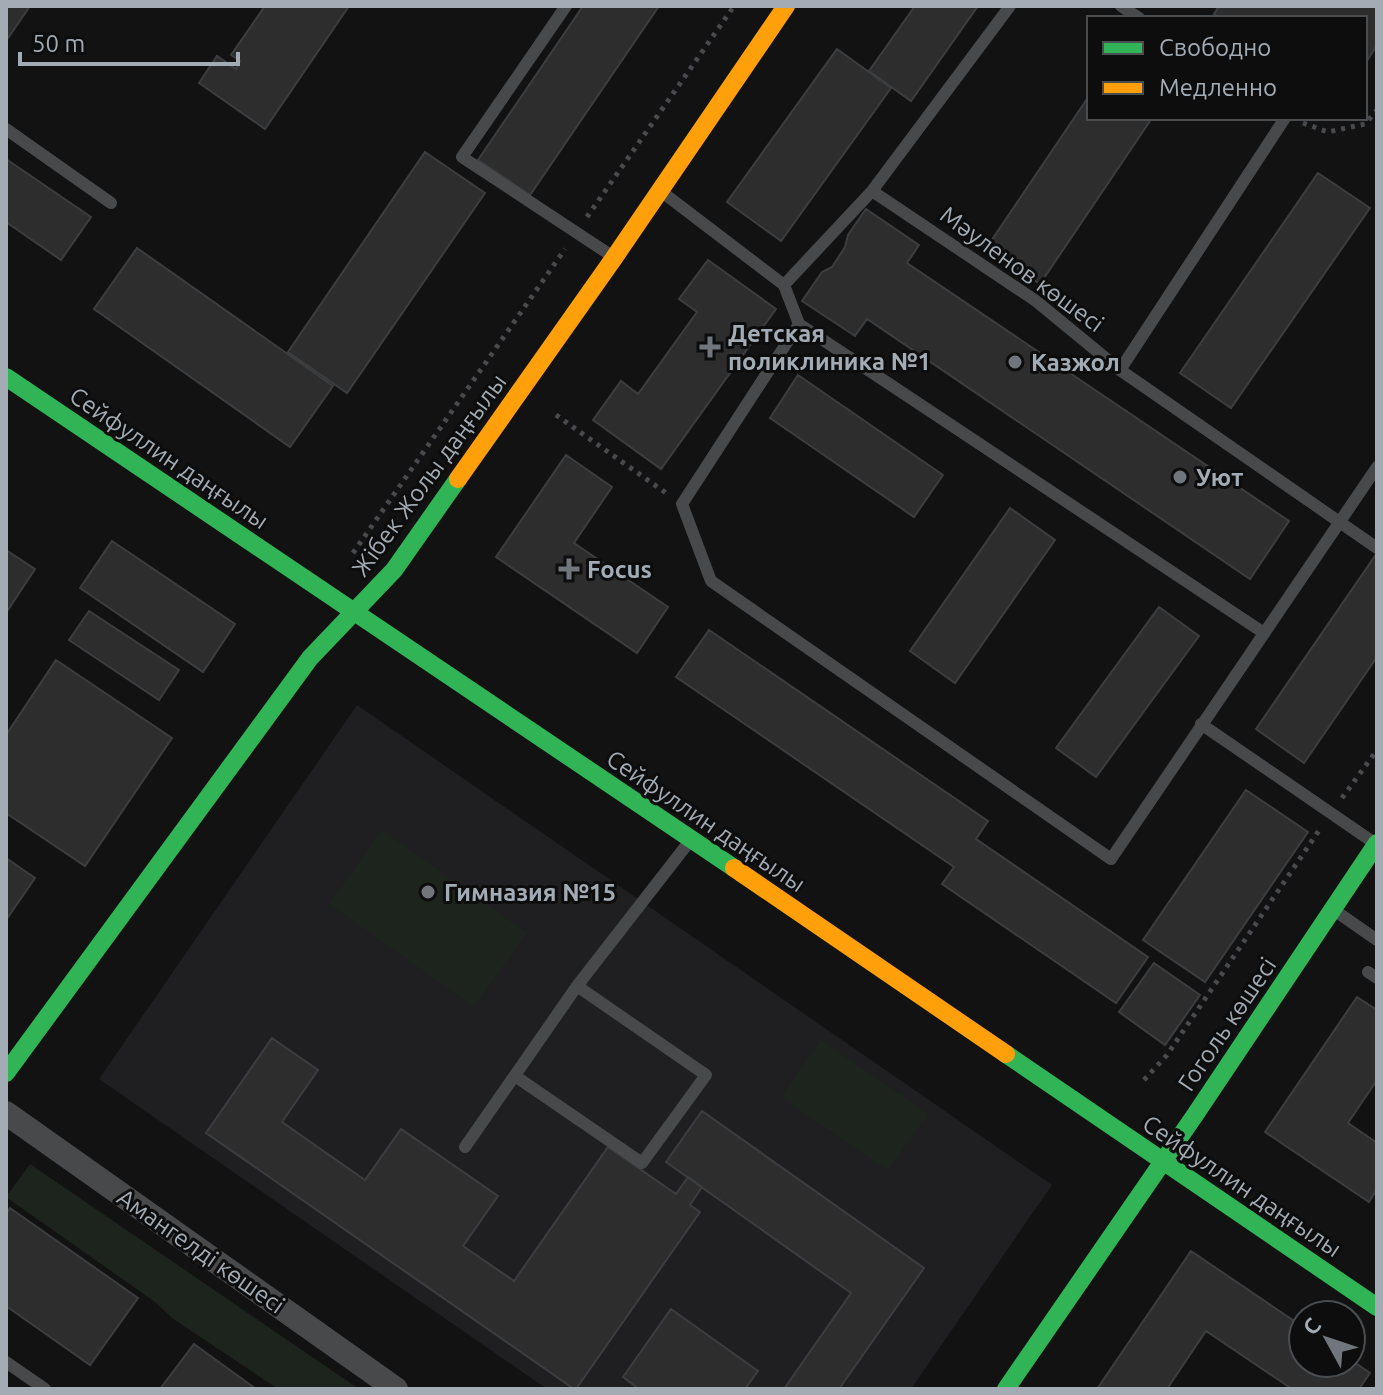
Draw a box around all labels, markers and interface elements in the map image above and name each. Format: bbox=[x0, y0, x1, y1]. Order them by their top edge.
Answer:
scale bar bbox=[20, 16, 238, 66]
legend bbox=[1087, 16, 1367, 120]
text: 50 m bbox=[32, 30, 85, 57]
text: Свободно bbox=[1159, 34, 1271, 61]
text: Медленно bbox=[1159, 74, 1277, 101]
street label: Мәуленов көшесі bbox=[935, 201, 1109, 337]
place label: Детская поликлиника №1 bbox=[728, 320, 931, 375]
marker: Детская поликлиника №1 bbox=[699, 336, 721, 358]
place label: Казжол bbox=[1031, 349, 1120, 376]
marker: Казжол bbox=[1006, 353, 1024, 371]
street label: Жібек Жолы даңғылы bbox=[346, 369, 512, 581]
street label: Сейфуллин даңғылы bbox=[65, 382, 273, 534]
place label: Уют bbox=[1196, 464, 1243, 491]
marker: Уют bbox=[1171, 468, 1189, 486]
place label: Focus bbox=[587, 556, 652, 583]
marker: Focus bbox=[558, 558, 580, 580]
street label: Сейфуллин даңғылы bbox=[602, 745, 810, 897]
place label: Гимназия №15 bbox=[444, 879, 616, 906]
marker: Гимназия №15 bbox=[419, 883, 437, 901]
street label: Гоголь көшесі bbox=[1173, 952, 1281, 1096]
street label: Сейфуллин даңғылы bbox=[1138, 1110, 1346, 1262]
street label: Амангелді көшесі bbox=[112, 1183, 290, 1319]
north arrow bbox=[1287, 1299, 1367, 1379]
text: С bbox=[1297, 1312, 1325, 1339]

